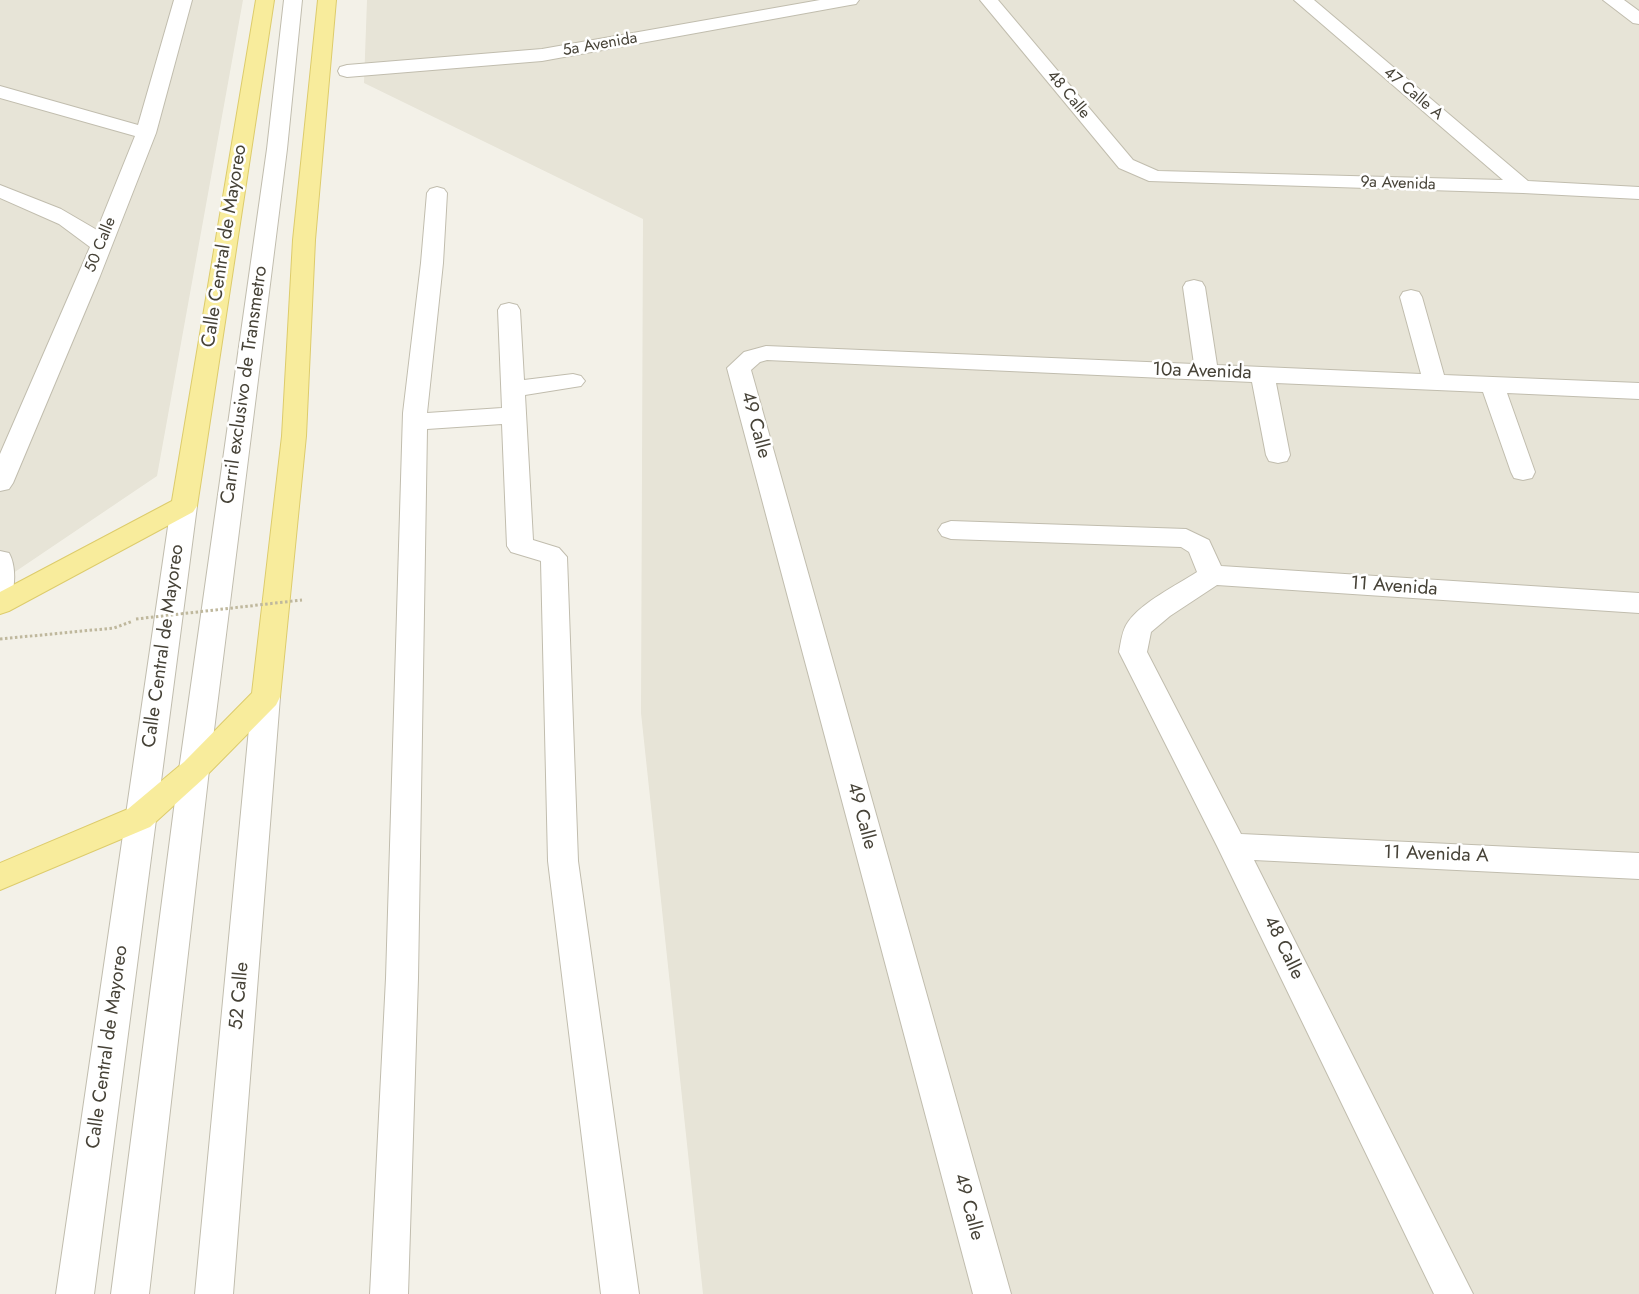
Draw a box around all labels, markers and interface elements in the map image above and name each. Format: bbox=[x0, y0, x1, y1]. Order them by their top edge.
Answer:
street label: 5a Avenida bbox=[561, 29, 639, 61]
street label: 47 Calle A bbox=[1379, 63, 1447, 125]
street label: 48 Calle bbox=[1042, 67, 1094, 123]
street label: Calle Central de Mayoreo bbox=[198, 143, 252, 349]
street label: 9a Avenida bbox=[1360, 173, 1436, 195]
street label: 50 Calle bbox=[81, 215, 121, 275]
street label: Carril exclusivo de Transmetro bbox=[217, 264, 273, 506]
street label: 10a Avenida bbox=[1152, 359, 1252, 385]
street label: 49 Calle bbox=[735, 389, 775, 461]
street label: Calle Central de Mayoreo bbox=[138, 543, 190, 749]
street label: 11 Avenida bbox=[1350, 573, 1438, 601]
street label: 49 Calle bbox=[841, 780, 881, 852]
street label: 11 Avenida A bbox=[1383, 842, 1489, 868]
street label: 48 Calle bbox=[1258, 913, 1308, 983]
street label: Calle Central de Mayoreo bbox=[82, 944, 134, 1150]
street label: 52 Calle bbox=[226, 961, 254, 1031]
street label: 49 Calle bbox=[948, 1171, 988, 1243]

